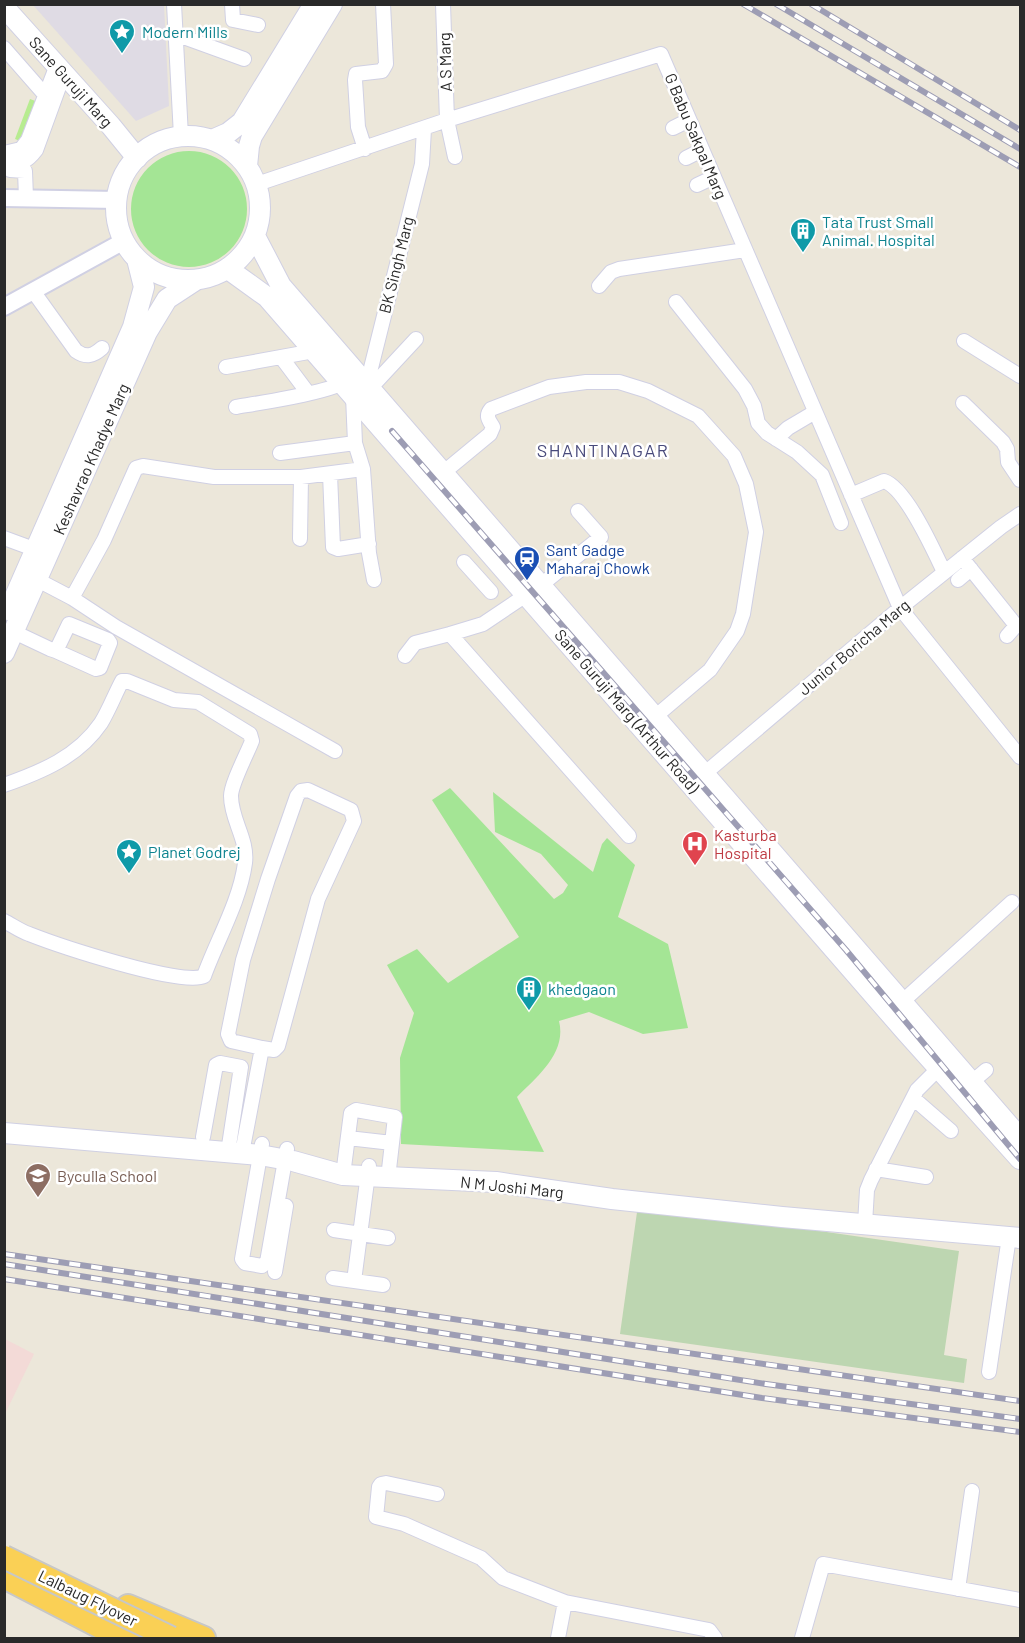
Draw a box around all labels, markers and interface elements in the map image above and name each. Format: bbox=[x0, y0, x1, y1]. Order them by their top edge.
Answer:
place icon: Modern Mills bbox=[107, 17, 137, 55]
place label: Modern Mills bbox=[142, 22, 228, 41]
street label: Sane Guruji Marg bbox=[26, 32, 117, 131]
street label: A S Marg bbox=[434, 32, 455, 92]
street label: G Babu Sakpal Marg bbox=[661, 70, 732, 202]
place label: Tata Trust Small Animal. Hospital bbox=[822, 212, 935, 249]
street label: BK Singh Marg bbox=[374, 214, 417, 315]
building icon: Tata Trust Small Animal. Hospital bbox=[788, 216, 818, 254]
street label: Keshavrao Khadye Marg bbox=[49, 380, 133, 537]
district label: SHANTINAGAR bbox=[537, 439, 669, 461]
place label: Sant Gadge Maharaj Chowk bbox=[546, 540, 650, 577]
station icon: Sant Gadge Maharaj Chowk bbox=[512, 544, 542, 582]
street label: Junior Boricha Marg bbox=[794, 595, 913, 699]
street label: Sane Guruji Marg (Arthur Road) bbox=[551, 625, 704, 797]
place label: Kasturba Hospital bbox=[714, 825, 777, 862]
hospital icon: Kasturba Hospital bbox=[680, 829, 710, 867]
place icon: Planet Godrej bbox=[114, 837, 144, 875]
place label: Planet Godrej bbox=[148, 842, 241, 861]
building icon: khedgaon bbox=[514, 974, 544, 1012]
place label: khedgaon bbox=[548, 979, 616, 998]
school or university icon: Byculla School bbox=[23, 1161, 53, 1199]
place label: Byculla School bbox=[57, 1166, 157, 1185]
street label: N M Joshi Marg bbox=[459, 1172, 565, 1201]
street label: Lalbaug Flyover bbox=[35, 1565, 141, 1630]

